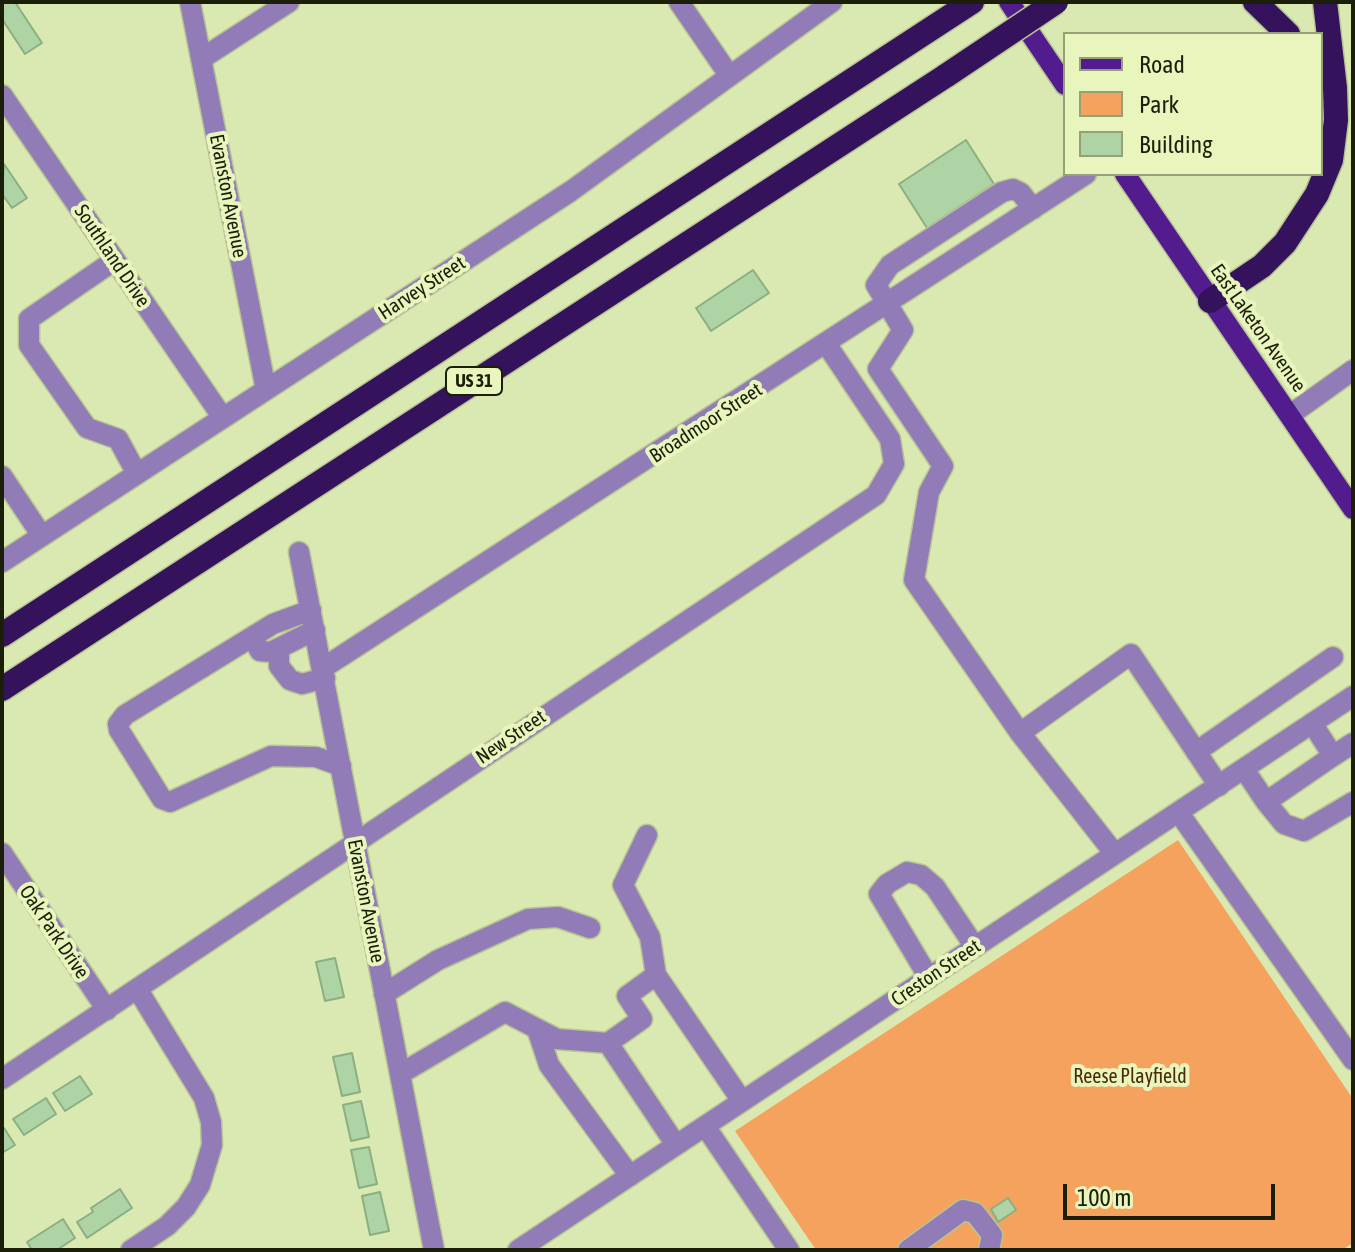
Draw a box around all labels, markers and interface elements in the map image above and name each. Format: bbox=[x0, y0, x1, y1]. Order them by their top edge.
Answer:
legend bbox=[1063, 32, 1323, 176]
text: Road bbox=[1139, 51, 1185, 78]
text: Park bbox=[1139, 91, 1179, 118]
text: Building bbox=[1139, 131, 1212, 158]
street label: Evanston Avenue bbox=[204, 132, 252, 260]
street label: Southland Drive bbox=[69, 200, 155, 312]
street label: Harvey Street bbox=[374, 251, 470, 325]
street label: East Laketon Avenue bbox=[1205, 259, 1311, 397]
road number: US 31 bbox=[446, 367, 502, 395]
street label: Broadmoor Street bbox=[645, 378, 767, 468]
street label: New Street bbox=[471, 705, 551, 769]
street label: Evanston Avenue bbox=[342, 837, 390, 965]
street label: Oak Park Drive bbox=[14, 881, 94, 983]
street label: Creston Street bbox=[887, 934, 985, 1012]
park label: Reese Playfield bbox=[1073, 1065, 1187, 1089]
scale bar bbox=[1067, 1168, 1279, 1218]
text: 100 m bbox=[1077, 1184, 1131, 1211]

